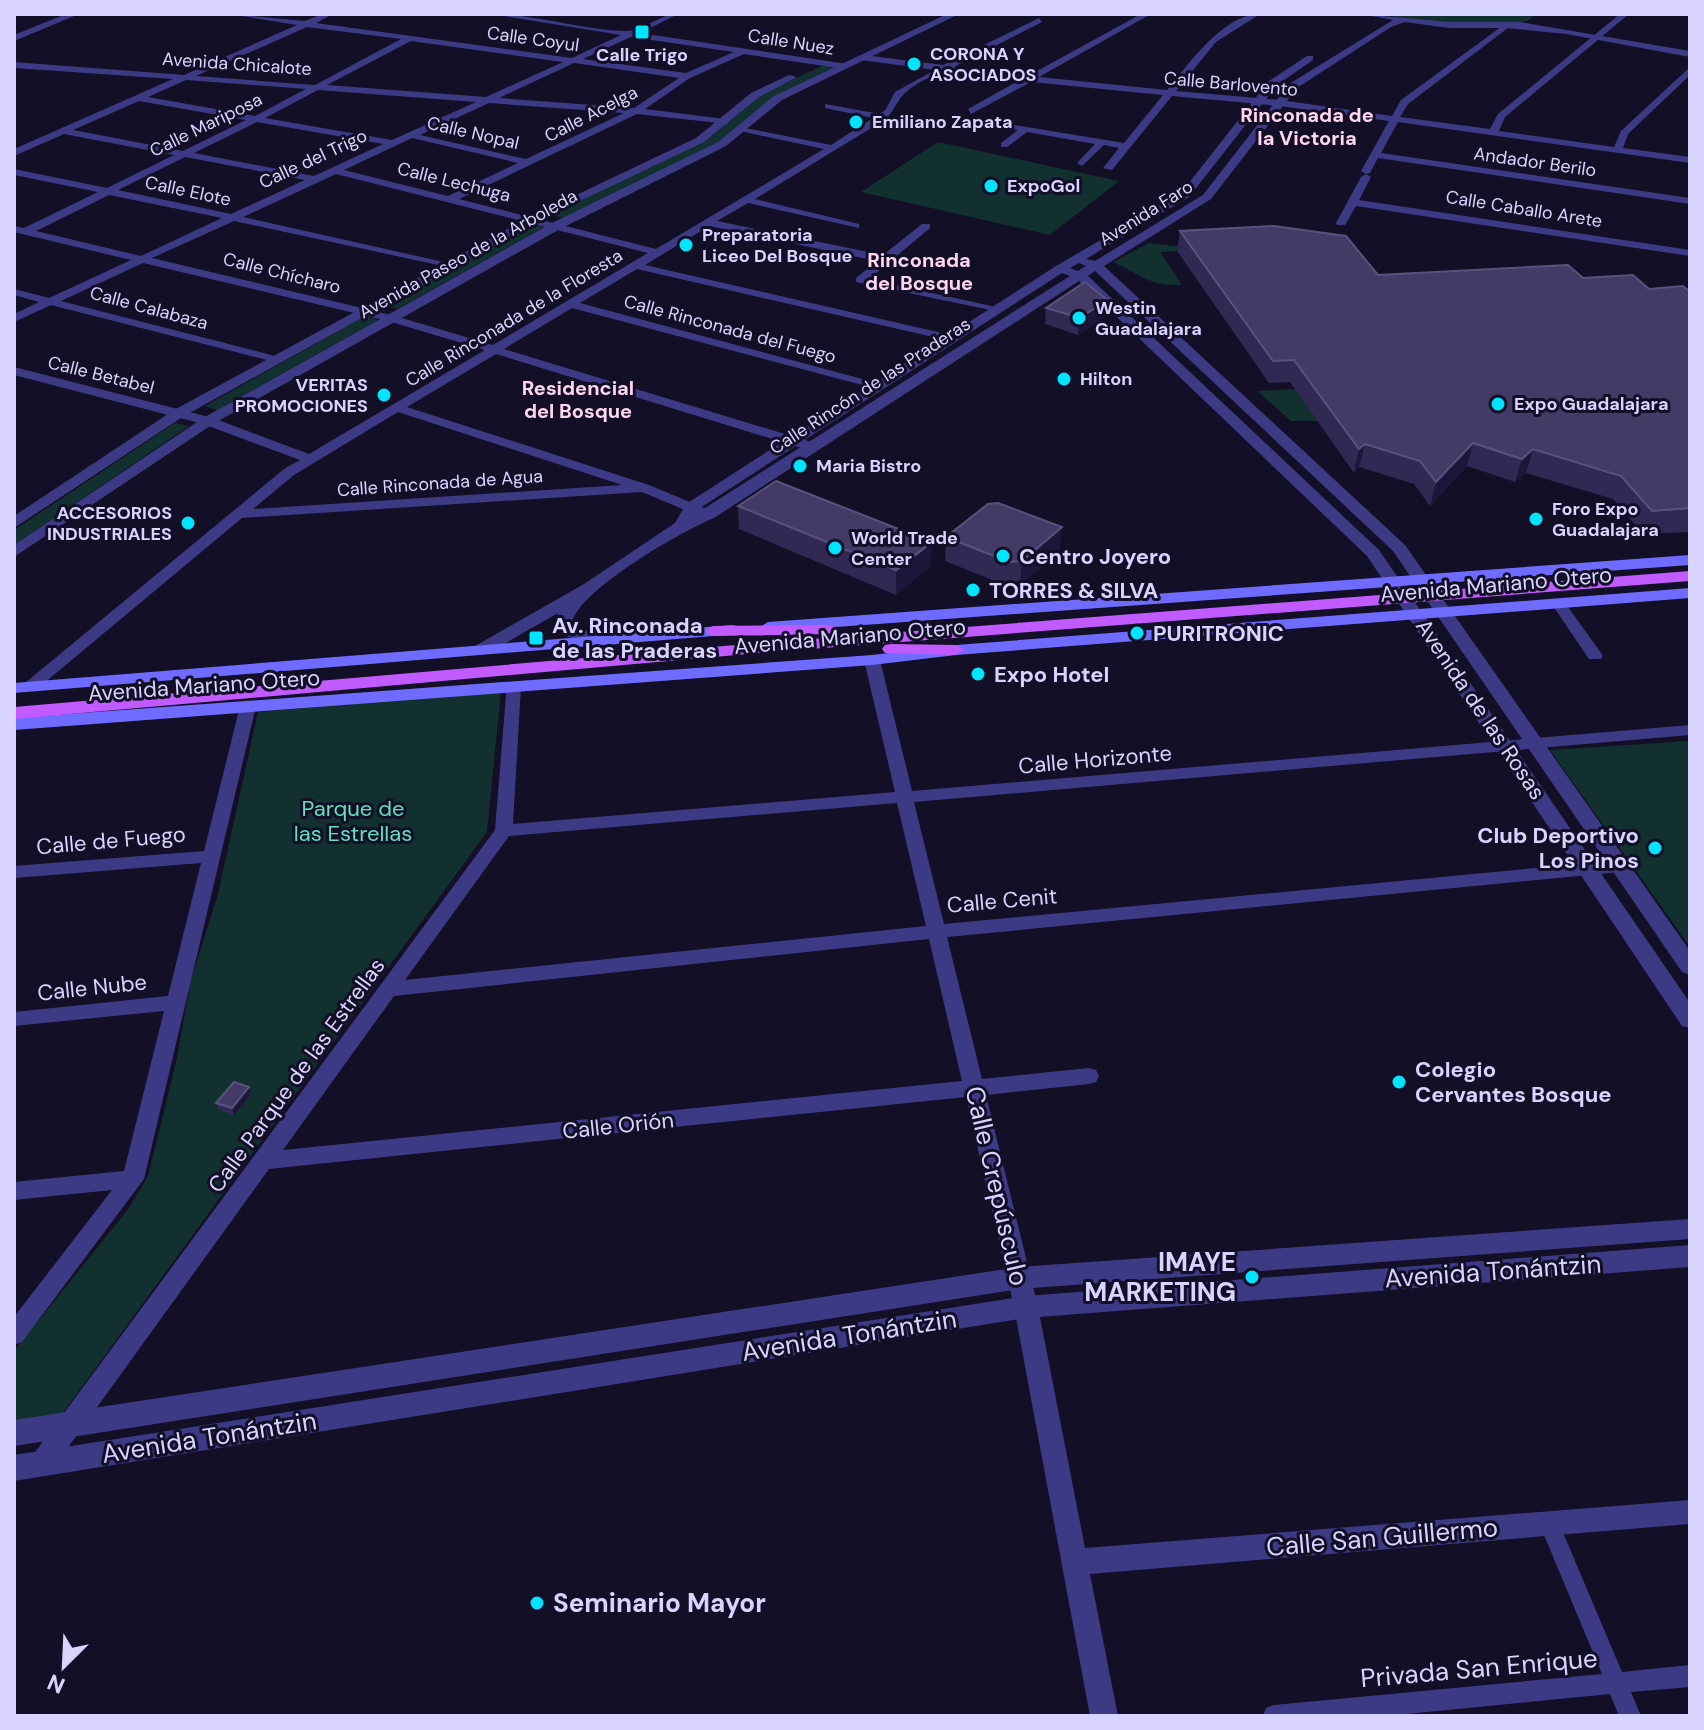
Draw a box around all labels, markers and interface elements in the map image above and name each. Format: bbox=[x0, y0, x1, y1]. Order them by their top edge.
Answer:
street label: Calle Coyul bbox=[485, 21, 581, 57]
marker: Calle Trigo bbox=[633, 23, 651, 41]
street label: Calle Nuez bbox=[746, 23, 836, 61]
place label: CORONA Y ASOCIADOS bbox=[930, 42, 1037, 87]
place label: Calle Trigo bbox=[596, 43, 688, 67]
street label: Avenida Chicalote bbox=[161, 47, 313, 81]
marker: CORONA Y ASOCIADOS bbox=[905, 55, 923, 73]
street label: Calle Barlovento bbox=[1163, 66, 1299, 102]
street label: Calle Acelga bbox=[540, 80, 642, 148]
street label: Calle Mariposa bbox=[146, 87, 266, 163]
district label: Rinconada de la Victoria bbox=[1240, 102, 1374, 151]
place label: Emiliano Zapata bbox=[872, 110, 1012, 134]
street label: Calle Nopal bbox=[425, 111, 521, 155]
marker: Emiliano Zapata bbox=[847, 113, 865, 131]
street label: Calle del Trigo bbox=[255, 124, 371, 194]
street label: Andador Berilo bbox=[1472, 142, 1598, 182]
street label: Calle Lechuga bbox=[395, 156, 513, 208]
street label: Calle Elote bbox=[143, 170, 233, 212]
place label: ExpoGol bbox=[1007, 174, 1080, 198]
street label: Avenida Faro bbox=[1094, 175, 1198, 251]
marker: ExpoGol bbox=[982, 177, 1000, 195]
street label: Avenida Paseo de la Arboleda bbox=[355, 184, 581, 324]
street label: Calle Caballo Arete bbox=[1444, 185, 1604, 233]
place label: Preparatoria Liceo Del Bosque bbox=[702, 223, 852, 268]
marker: Preparatoria Liceo Del Bosque bbox=[677, 236, 695, 254]
street label: Calle Rinconada de la Floresta bbox=[401, 244, 627, 392]
street label: Calle Chícharo bbox=[221, 247, 343, 299]
district label: Rinconada del Bosque bbox=[865, 247, 973, 296]
street label: Calle Calabaza bbox=[87, 281, 211, 335]
street label: Calle Rinconada del Fuego bbox=[621, 289, 839, 369]
place label: Westin Guadalajara bbox=[1095, 296, 1202, 341]
marker: Westin Guadalajara bbox=[1070, 309, 1088, 327]
street label: Calle Rincón de las Praderas bbox=[765, 312, 975, 460]
street label: Calle Betabel bbox=[45, 350, 157, 400]
place label: Hilton bbox=[1080, 367, 1132, 391]
marker: Hilton bbox=[1055, 370, 1073, 388]
place label: VERITAS PROMOCIONES bbox=[235, 373, 368, 418]
district label: Residencial del Bosque bbox=[522, 375, 634, 424]
marker: VERITAS PROMOCIONES bbox=[375, 386, 393, 404]
place label: Expo Guadalajara bbox=[1514, 392, 1669, 416]
marker: Expo Guadalajara bbox=[1489, 395, 1507, 413]
place label: Maria Bistro bbox=[816, 454, 921, 478]
marker: Maria Bistro bbox=[791, 457, 809, 475]
street label: Calle Rinconada de Agua bbox=[336, 464, 544, 502]
place label: Foro Expo Guadalajara bbox=[1552, 497, 1659, 542]
place label: ACCESORIOS INDUSTRIALES bbox=[47, 501, 172, 546]
marker: Foro Expo Guadalajara bbox=[1527, 510, 1545, 528]
marker: ACCESORIOS INDUSTRIALES bbox=[179, 514, 197, 532]
place label: World Trade Center bbox=[851, 526, 958, 571]
marker: World Trade Center bbox=[826, 539, 844, 557]
place label: Centro Joyero bbox=[1019, 542, 1171, 571]
marker: Centro Joyero bbox=[994, 547, 1012, 565]
street label: Avenida Mariano Otero bbox=[1379, 560, 1613, 609]
place label: TORRES & SILVA bbox=[989, 576, 1159, 605]
marker: TORRES & SILVA bbox=[964, 581, 982, 599]
place label: Av. Rinconada de las Praderas bbox=[552, 611, 717, 665]
street label: Avenida Mariano Otero bbox=[733, 612, 967, 661]
street label: Avenida de las Rosas bbox=[1409, 613, 1552, 805]
place label: PURITRONIC bbox=[1153, 619, 1284, 648]
marker: PURITRONIC bbox=[1128, 624, 1146, 642]
marker: Av. Rinconada de las Praderas bbox=[527, 629, 545, 647]
place label: Expo Hotel bbox=[994, 660, 1109, 689]
street label: Avenida Mariano Otero bbox=[87, 663, 321, 708]
marker: Expo Hotel bbox=[969, 665, 987, 683]
street label: Calle Horizonte bbox=[1017, 738, 1173, 781]
park label: Parque de las Estrellas bbox=[294, 794, 412, 848]
street label: Calle de Fuego bbox=[35, 820, 187, 861]
place label: Club Deportivo Los Pinos bbox=[1477, 821, 1639, 875]
marker: Club Deportivo Los Pinos bbox=[1646, 839, 1664, 857]
street label: Calle Cenit bbox=[946, 881, 1058, 920]
street label: Calle Parque de las Estrellas bbox=[201, 952, 391, 1198]
street label: Calle Nube bbox=[36, 967, 148, 1008]
place label: Colegio Cervantes Bosque bbox=[1415, 1055, 1611, 1109]
marker: Colegio Cervantes Bosque bbox=[1390, 1073, 1408, 1091]
street label: Calle Crepúsculo bbox=[958, 1083, 1036, 1289]
street label: Calle Orión bbox=[561, 1105, 675, 1146]
place label: IMAYE MARKETING bbox=[1084, 1245, 1236, 1309]
street label: Avenida Tonántzin bbox=[1383, 1246, 1603, 1296]
marker: IMAYE MARKETING bbox=[1243, 1268, 1261, 1286]
street label: Avenida Tonántzin bbox=[739, 1301, 959, 1369]
street label: Avenida Tonántzin bbox=[99, 1403, 319, 1471]
street label: Calle San Guillermo bbox=[1265, 1510, 1499, 1564]
place label: Seminario Mayor bbox=[553, 1586, 766, 1620]
marker: Seminario Mayor bbox=[528, 1594, 546, 1612]
north arrow bbox=[24, 1626, 104, 1706]
street label: Privada San Enrique bbox=[1359, 1641, 1599, 1695]
text: N bbox=[43, 1667, 69, 1700]

